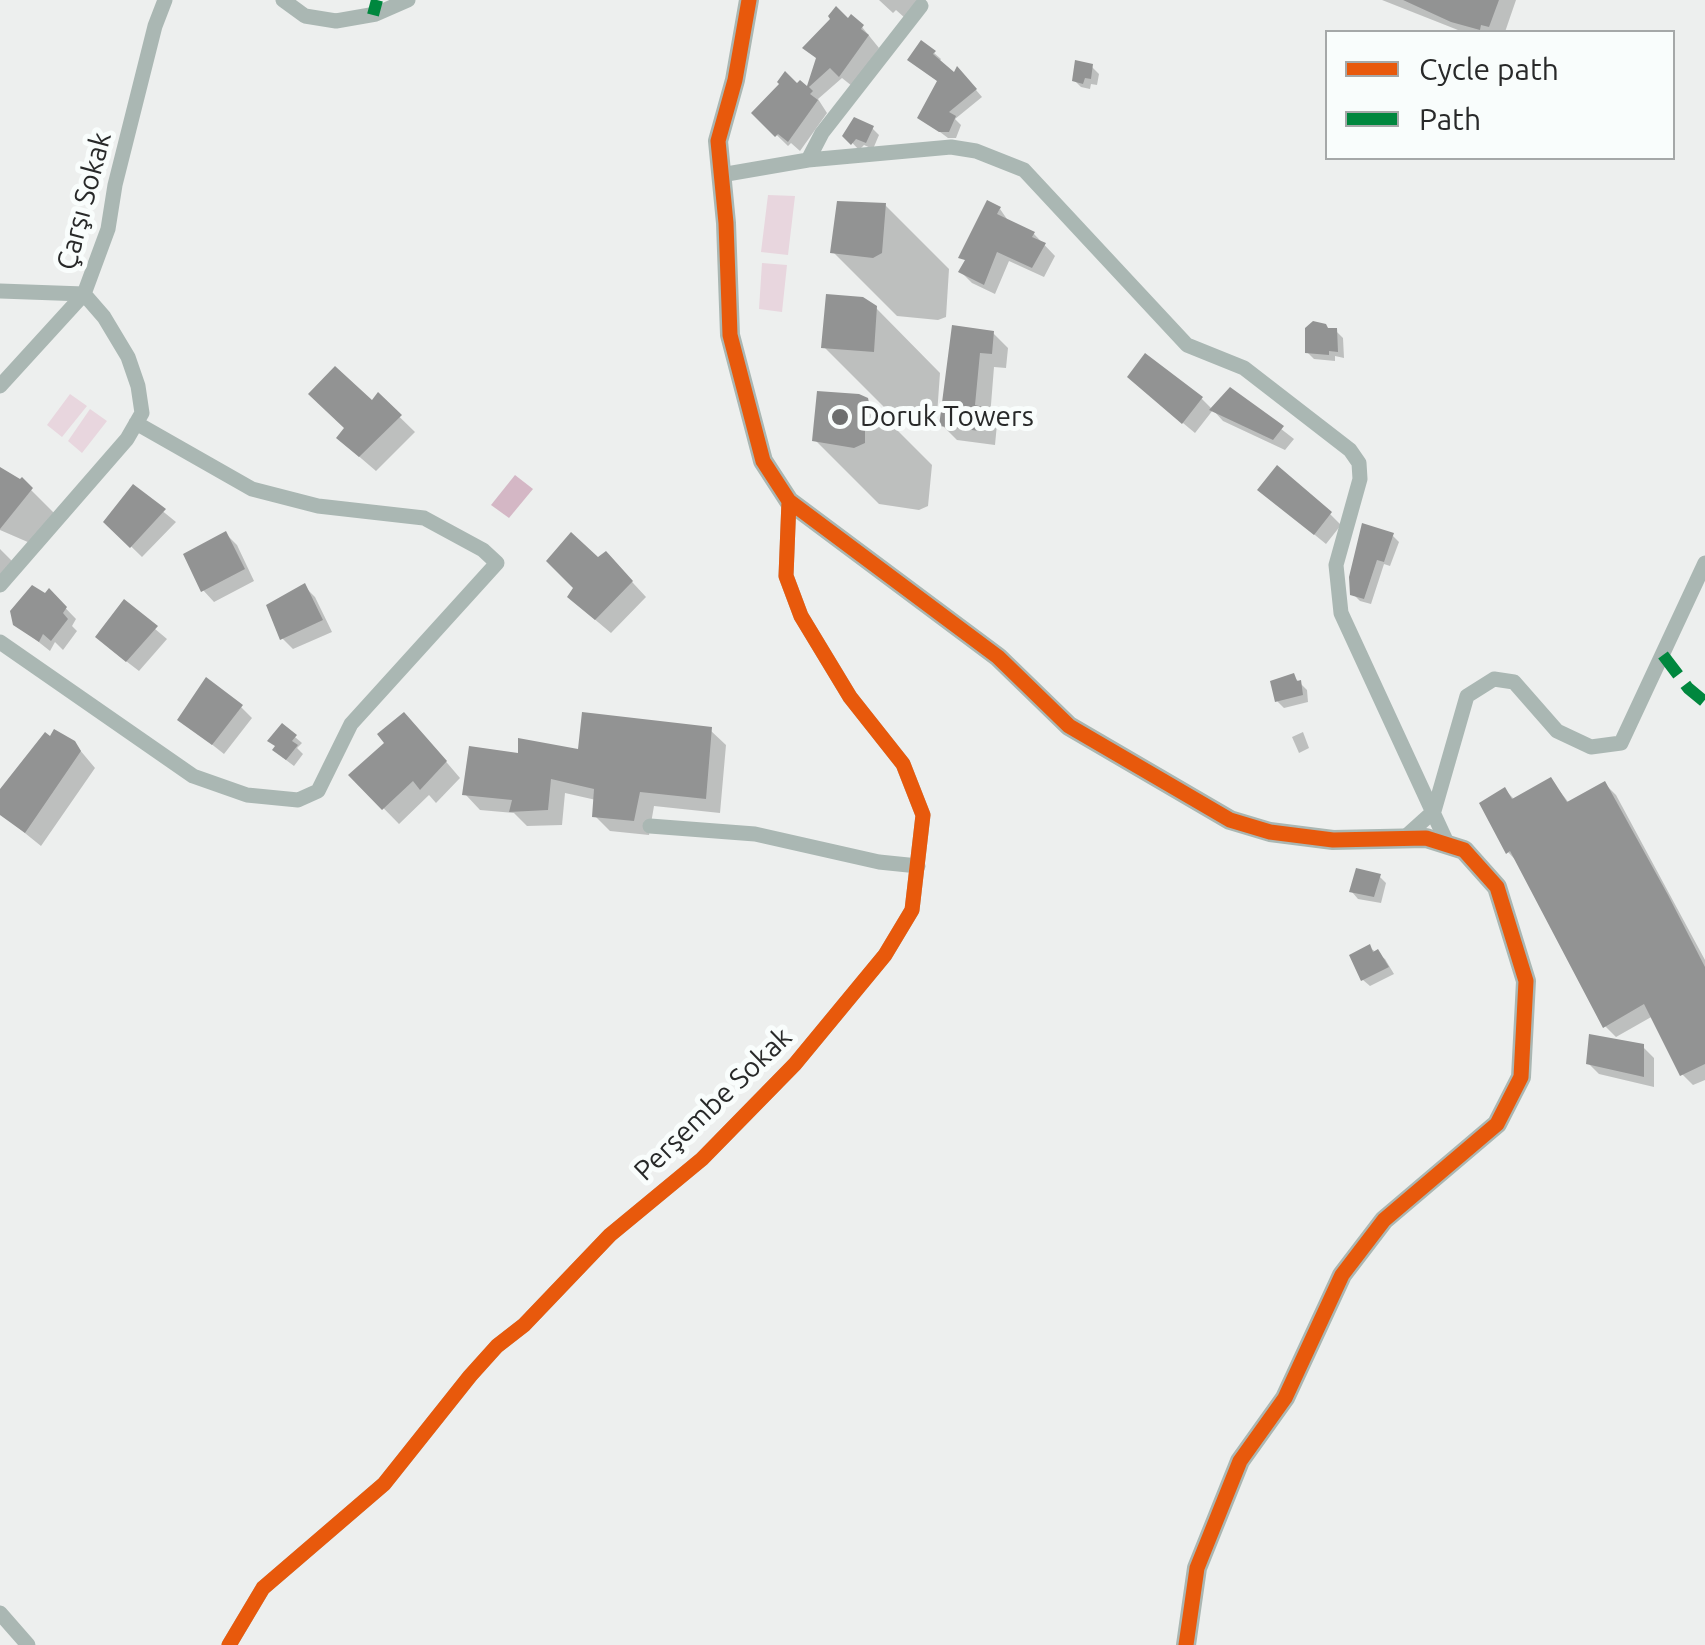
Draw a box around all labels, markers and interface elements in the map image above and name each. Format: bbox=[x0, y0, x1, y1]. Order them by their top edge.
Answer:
legend bbox=[1325, 30, 1675, 160]
text: Cycle path bbox=[1419, 52, 1559, 86]
text: Path bbox=[1419, 102, 1481, 136]
street label: Çarşı Sokak bbox=[49, 128, 119, 274]
place label: Doruk Towers bbox=[860, 400, 1034, 434]
marker: Doruk Towers bbox=[829, 406, 851, 428]
street label: Perşembe Sokak bbox=[627, 1020, 799, 1188]

